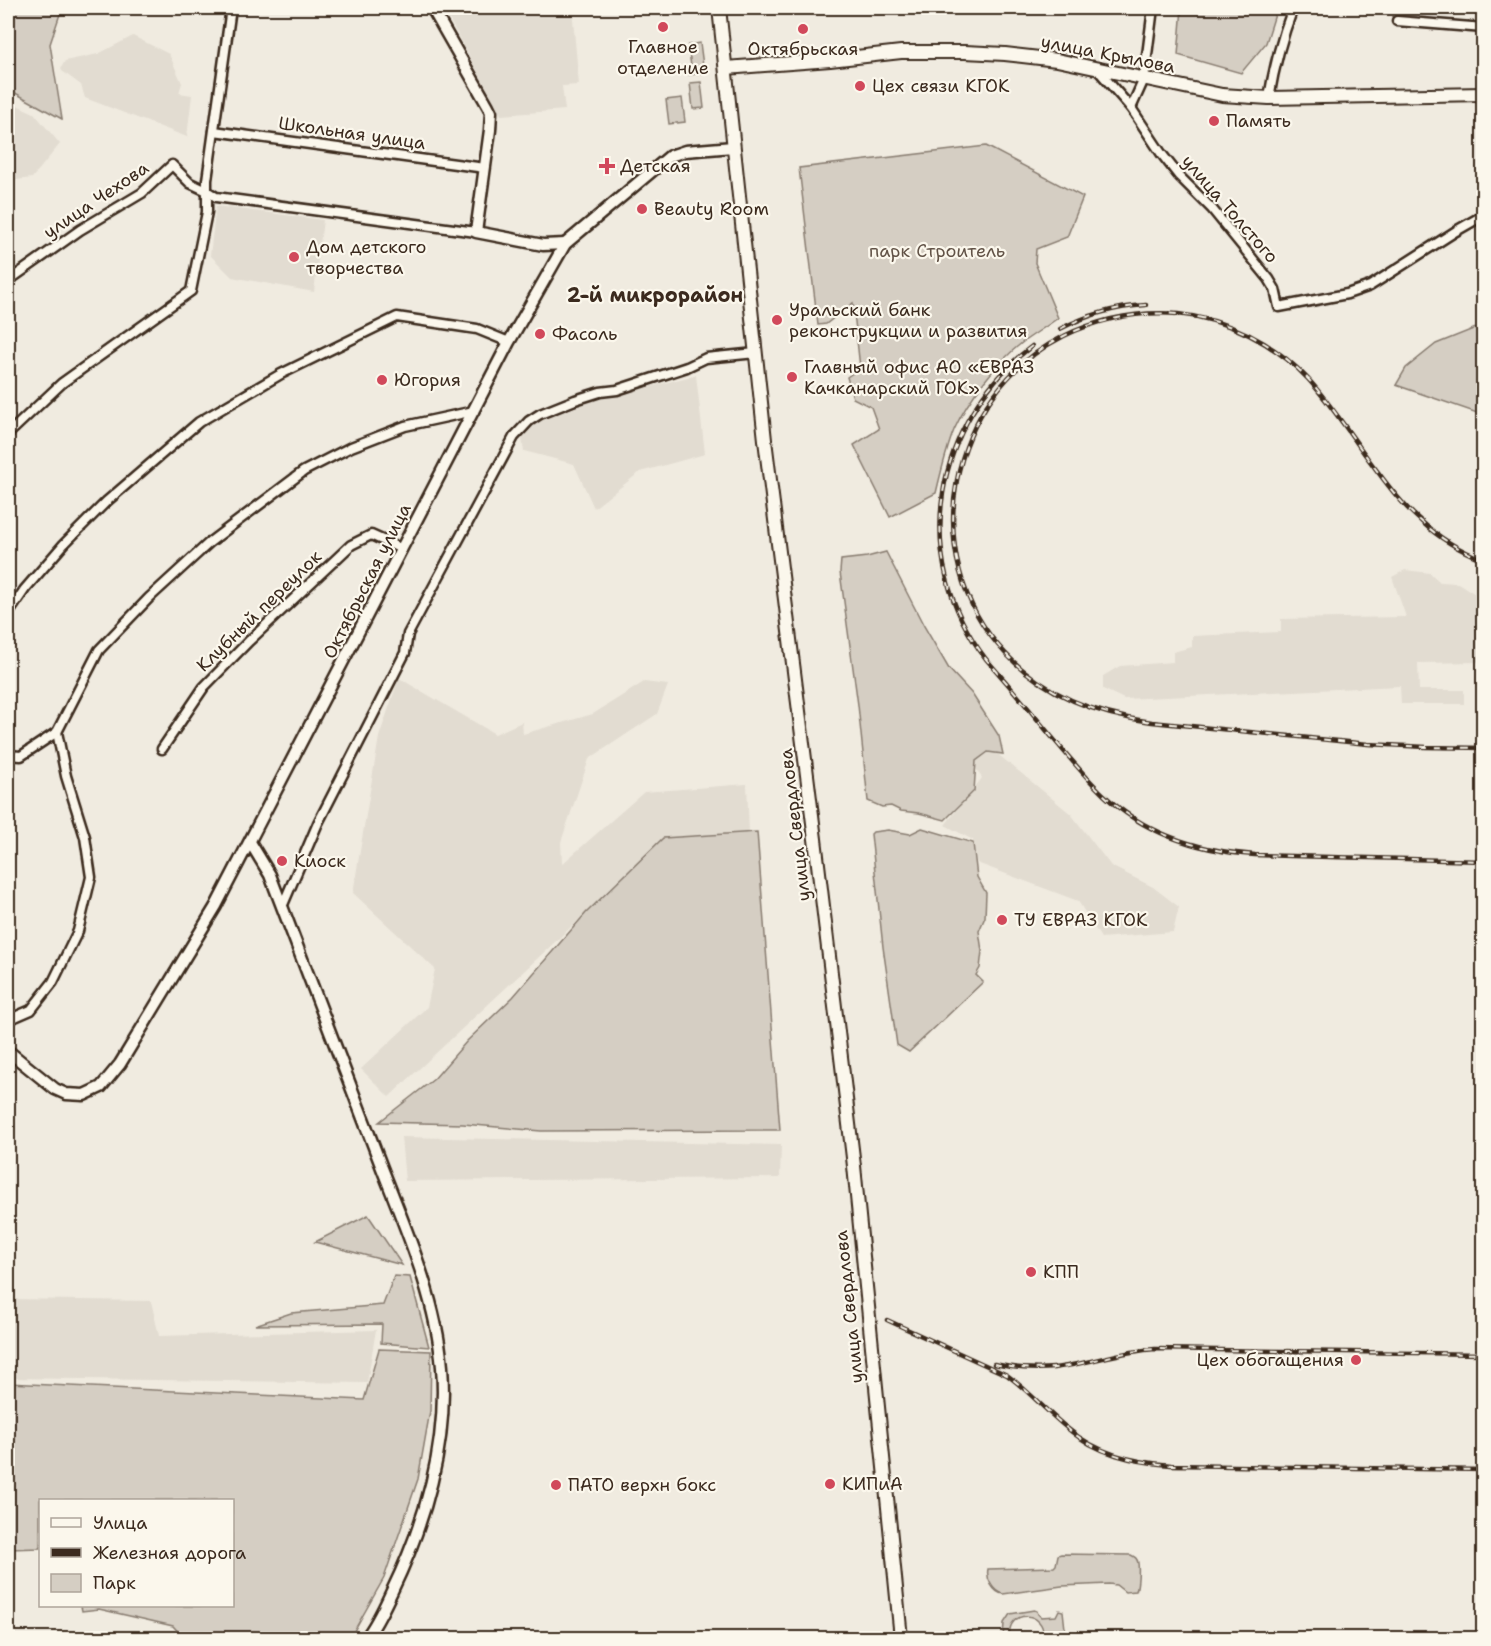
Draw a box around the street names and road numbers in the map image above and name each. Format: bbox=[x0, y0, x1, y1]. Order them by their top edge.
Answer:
street label: улица Крылова bbox=[1039, 29, 1177, 79]
street label: Школьная улица bbox=[277, 111, 427, 155]
street label: улица Толстого bbox=[1176, 150, 1284, 268]
street label: улица Чехова bbox=[39, 156, 153, 244]
street label: Октябрьская улица bbox=[317, 499, 417, 663]
street label: Клубный переулок bbox=[191, 545, 327, 677]
street label: улица Свердлова bbox=[774, 747, 816, 903]
street label: улица Свердлова bbox=[829, 1229, 869, 1385]

